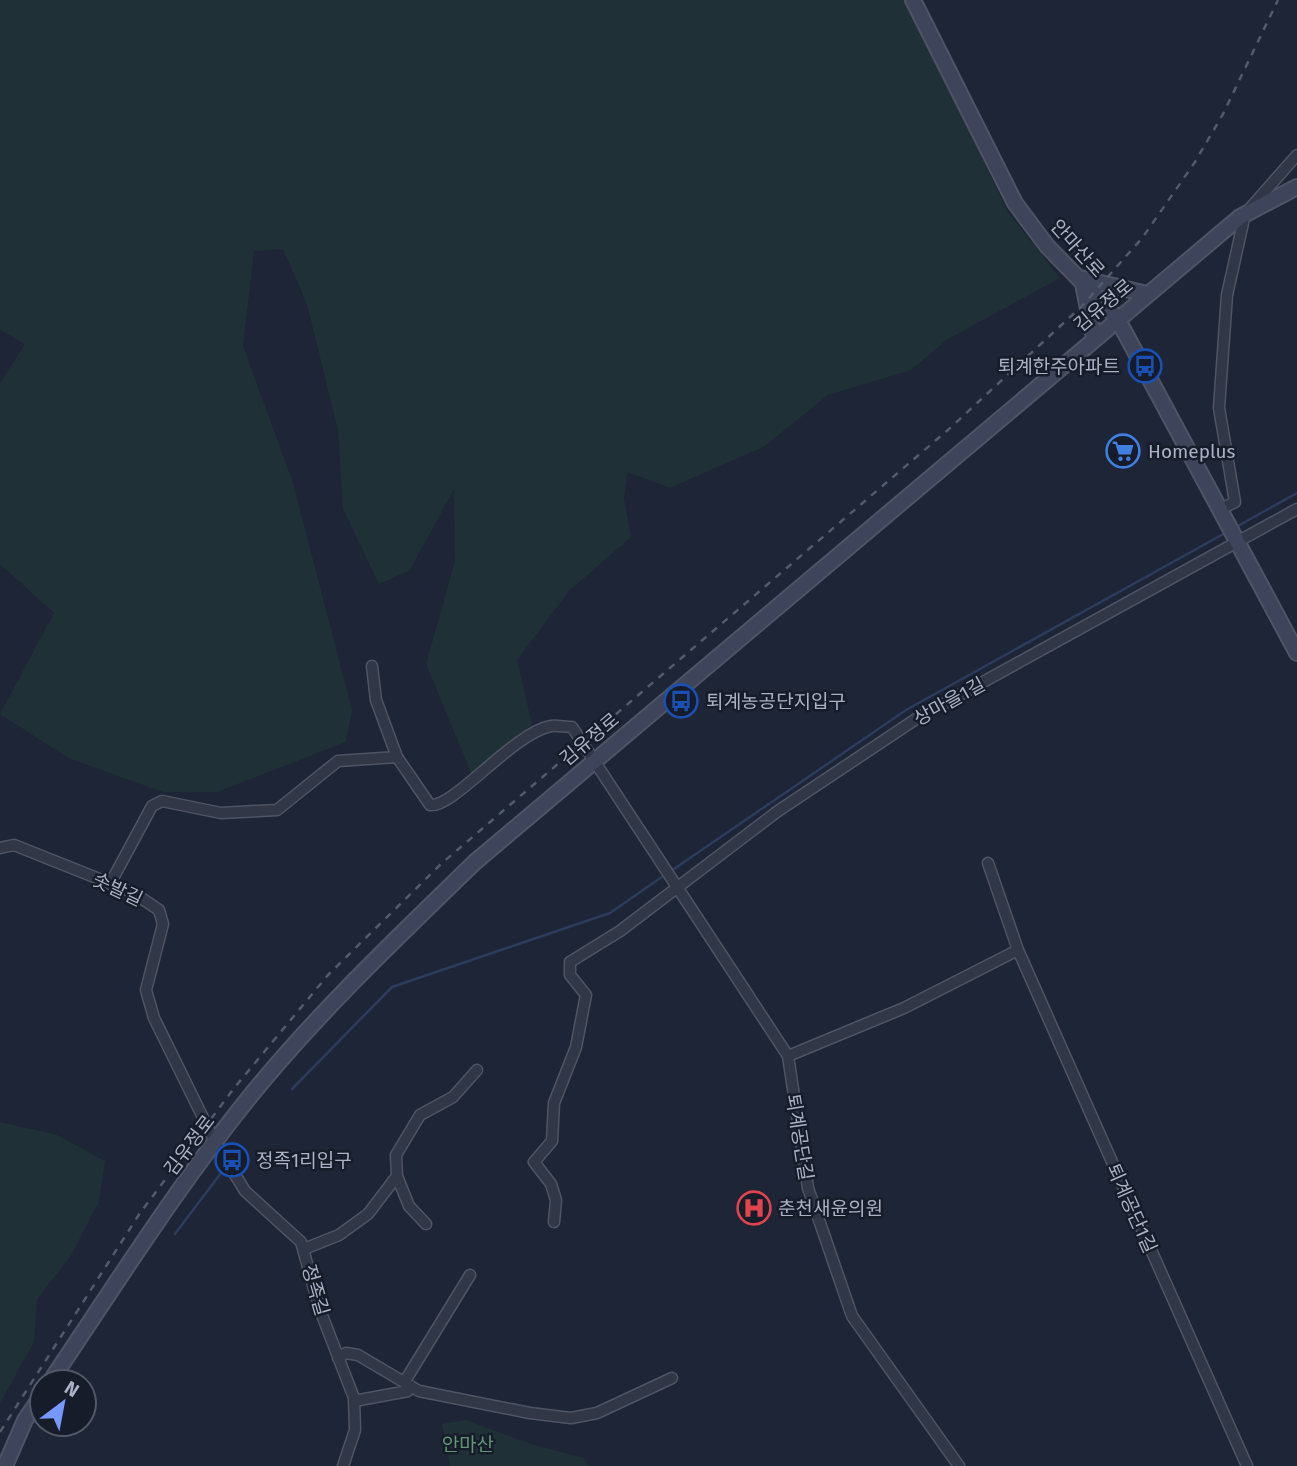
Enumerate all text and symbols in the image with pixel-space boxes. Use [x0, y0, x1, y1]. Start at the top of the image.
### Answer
street label: 안마산로 [1046, 215, 1110, 282]
street label: 김유정로 [1069, 274, 1137, 337]
bus stop icon: 퇴계한주아파트 [1126, 347, 1164, 385]
place label: 퇴계한주아파트 [998, 355, 1120, 378]
supermarket icon: Homeplus [1104, 432, 1142, 470]
place label: Homeplus [1148, 440, 1236, 463]
street label: 상마을1길 [909, 672, 989, 730]
bus stop icon: 퇴계농공단지입구 [662, 682, 700, 720]
place label: 퇴계농공단지입구 [706, 690, 846, 713]
street label: 김유정로 [555, 708, 623, 771]
street label: 솟발길 [89, 868, 146, 911]
street label: 퇴계공단길 [781, 1092, 818, 1182]
street label: 김유정로 [159, 1110, 220, 1180]
bus stop icon: 정족1리입구 [213, 1141, 251, 1179]
place label: 정족1리입구 [256, 1149, 352, 1172]
street label: 퇴계공단1길 [1102, 1160, 1161, 1257]
hospital icon: 춘천새윤의원 [735, 1189, 773, 1227]
place label: 춘천새윤의원 [778, 1197, 883, 1220]
street label: 정족길 [297, 1262, 334, 1319]
north arrow [28, 1368, 98, 1438]
text: N [60, 1376, 83, 1402]
park label: 안마산 [442, 1433, 494, 1456]

